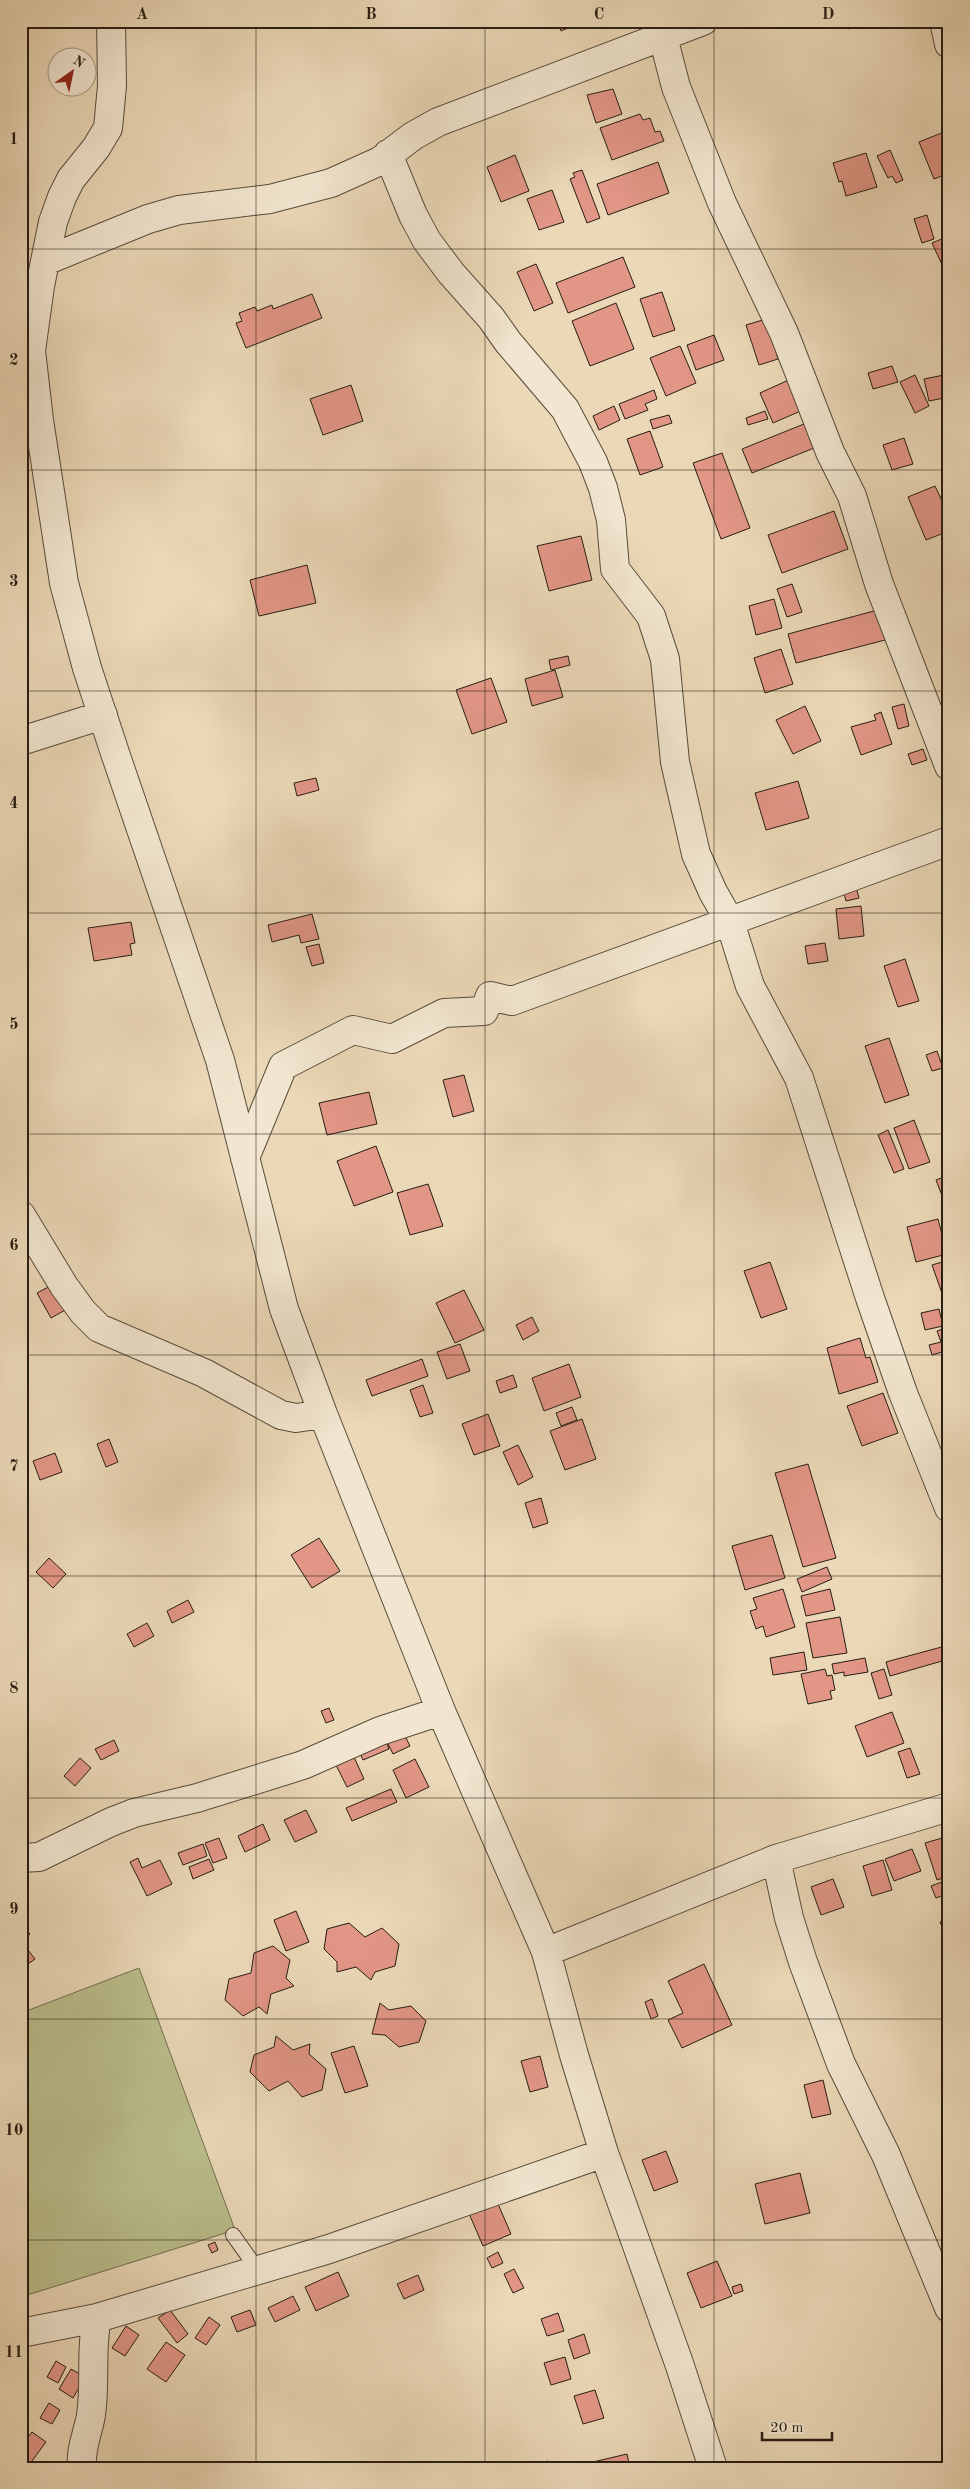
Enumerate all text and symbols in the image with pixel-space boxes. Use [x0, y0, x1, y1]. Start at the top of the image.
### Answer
text: A [136, 7, 148, 23]
text: B [365, 7, 377, 23]
text: C [594, 7, 604, 23]
text: D [822, 7, 834, 23]
north arrow [48, 48, 98, 98]
text: N [70, 53, 87, 71]
text: 1 [9, 132, 19, 148]
text: 2 [9, 353, 19, 369]
text: 3 [9, 574, 19, 590]
text: 4 [9, 796, 19, 812]
text: 5 [9, 1017, 19, 1033]
text: 6 [9, 1238, 19, 1254]
text: 7 [9, 1459, 19, 1475]
text: 8 [9, 1681, 19, 1697]
text: 9 [9, 1902, 19, 1918]
text: 10 [5, 2123, 23, 2139]
text: 11 [5, 2345, 23, 2361]
scale bar [762, 2409, 832, 2441]
text: 20 m [770, 2421, 804, 2436]

